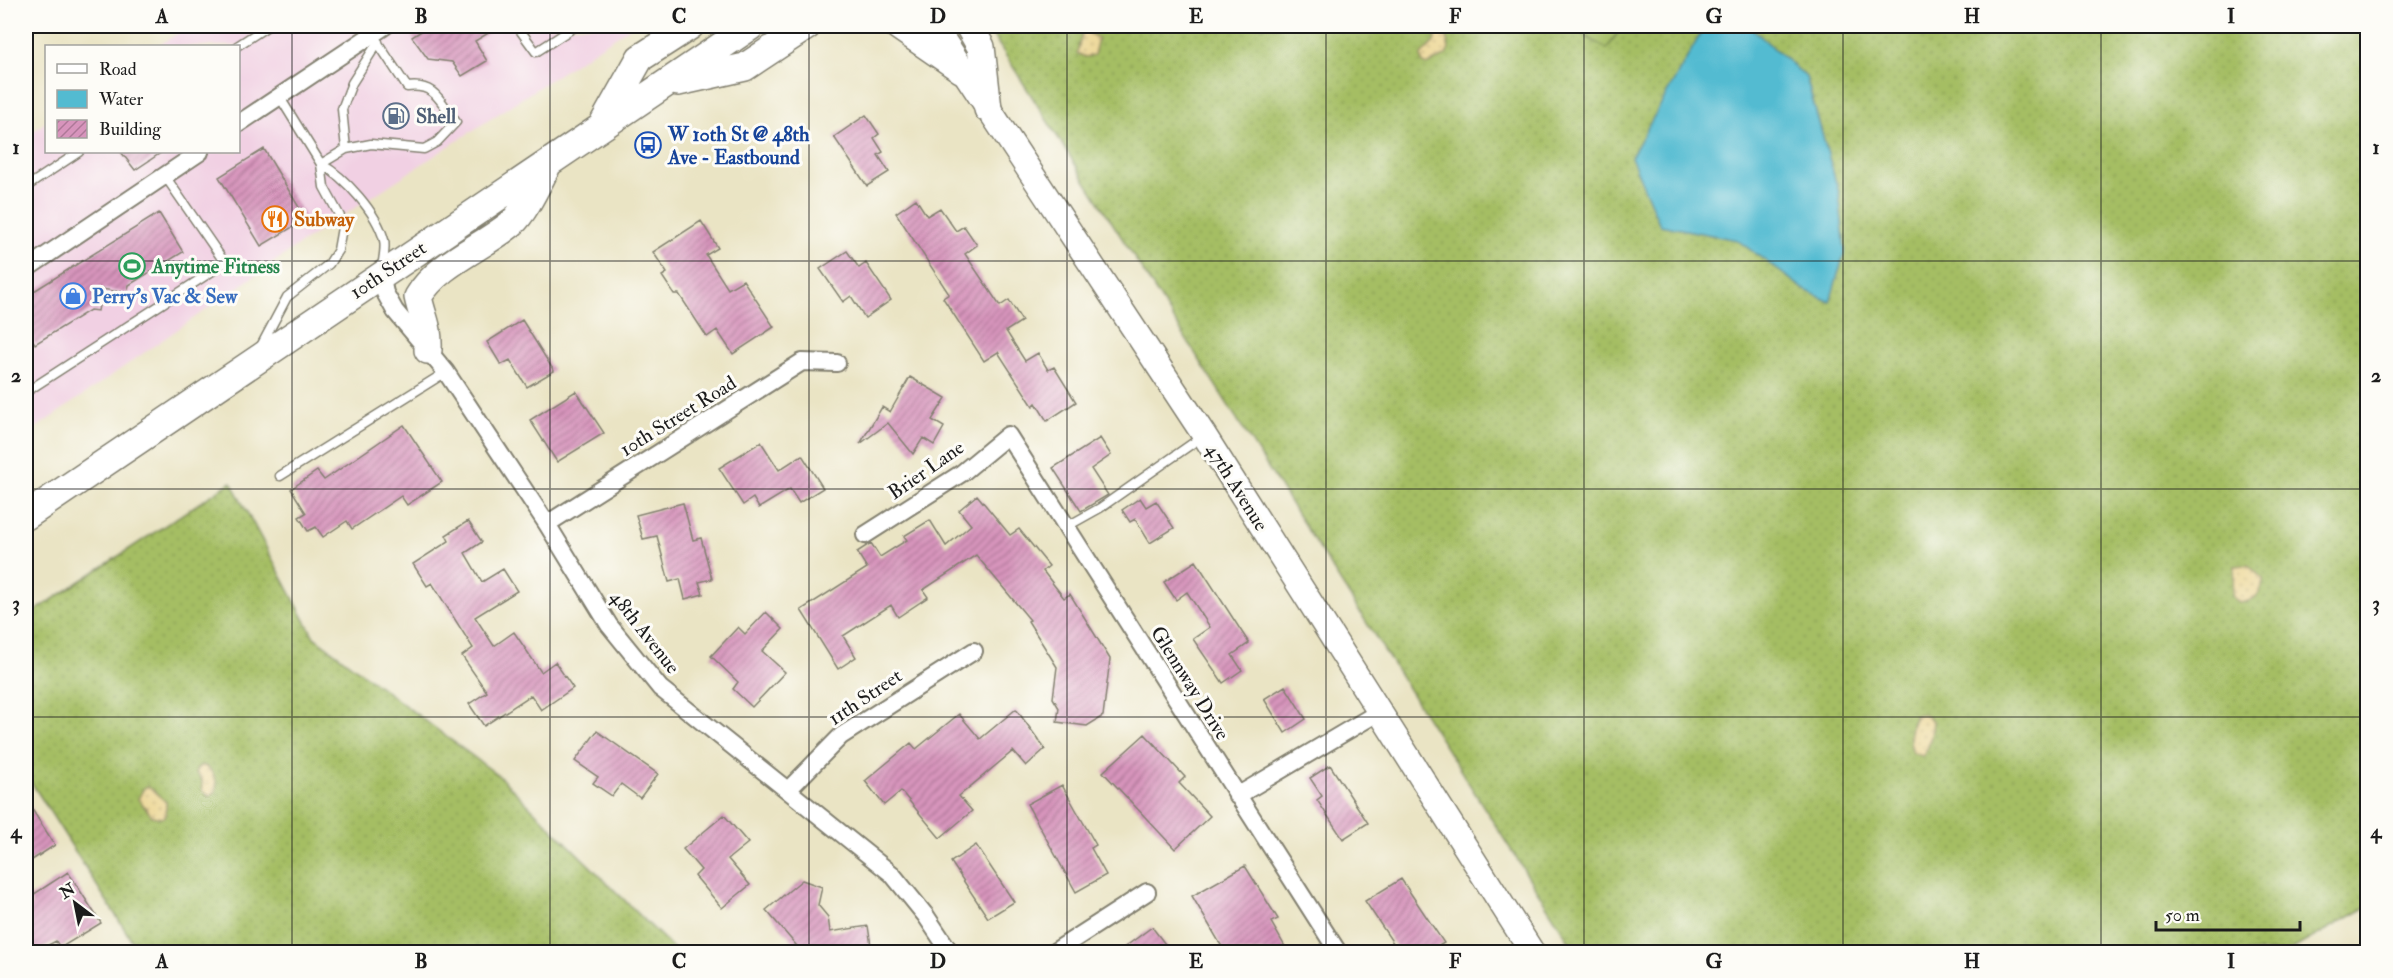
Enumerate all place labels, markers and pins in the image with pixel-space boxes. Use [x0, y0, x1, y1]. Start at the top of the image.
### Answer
fuel station icon: Shell [381, 101, 411, 131]
place label: Shell [416, 104, 457, 129]
place label: W 10th St @ 48th Ave - Eastbound [667, 122, 810, 170]
bus stop icon: W 10th St @ 48th Ave - Eastbound [633, 130, 663, 160]
restaurant icon: Subway [260, 204, 290, 234]
place label: Subway [294, 207, 355, 233]
sports icon: Anytime Fitness [117, 251, 147, 281]
place label: Anytime Fitness [151, 254, 280, 280]
shop icon: Perry's Vac & Sew [58, 281, 88, 311]
place label: Perry's Vac & Sew [92, 284, 238, 310]

